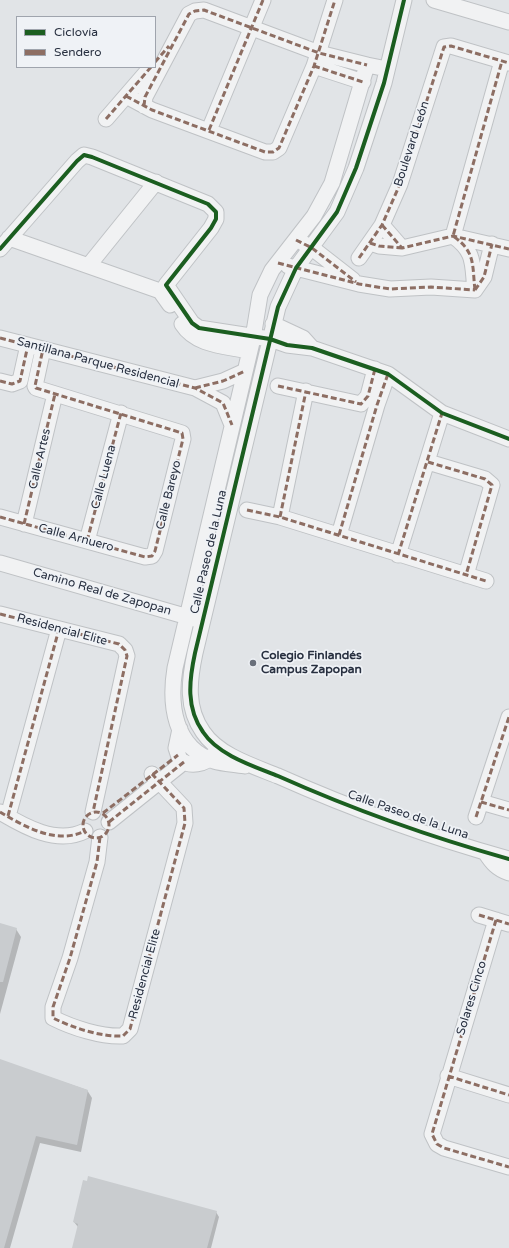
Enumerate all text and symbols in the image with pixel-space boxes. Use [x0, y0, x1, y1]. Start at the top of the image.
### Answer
legend [16, 16, 156, 68]
text: Ciclovía [54, 25, 98, 39]
text: Sendero [54, 45, 102, 59]
street label: Boulevard León [391, 99, 433, 189]
street label: Santillana Parque Residencial [15, 334, 181, 392]
street label: Calle Artes [26, 427, 54, 491]
street label: Calle Luena [88, 443, 120, 511]
street label: Calle Bareyo [153, 459, 185, 531]
street label: Calle Paseo de la Luna [188, 488, 230, 616]
street label: Calle Arnuero [37, 521, 115, 555]
street label: Camino Real de Zapopan [31, 565, 173, 619]
street label: Residencial Elite [15, 611, 109, 649]
place label: Colegio Finlandés Campus Zapopan [261, 649, 362, 677]
marker: Colegio Finlandés Campus Zapopan [248, 658, 258, 668]
street label: Calle Paseo de la Luna [346, 788, 470, 842]
street label: Residencial Elite [126, 927, 164, 1021]
street label: Solares Cinco [454, 959, 490, 1037]

